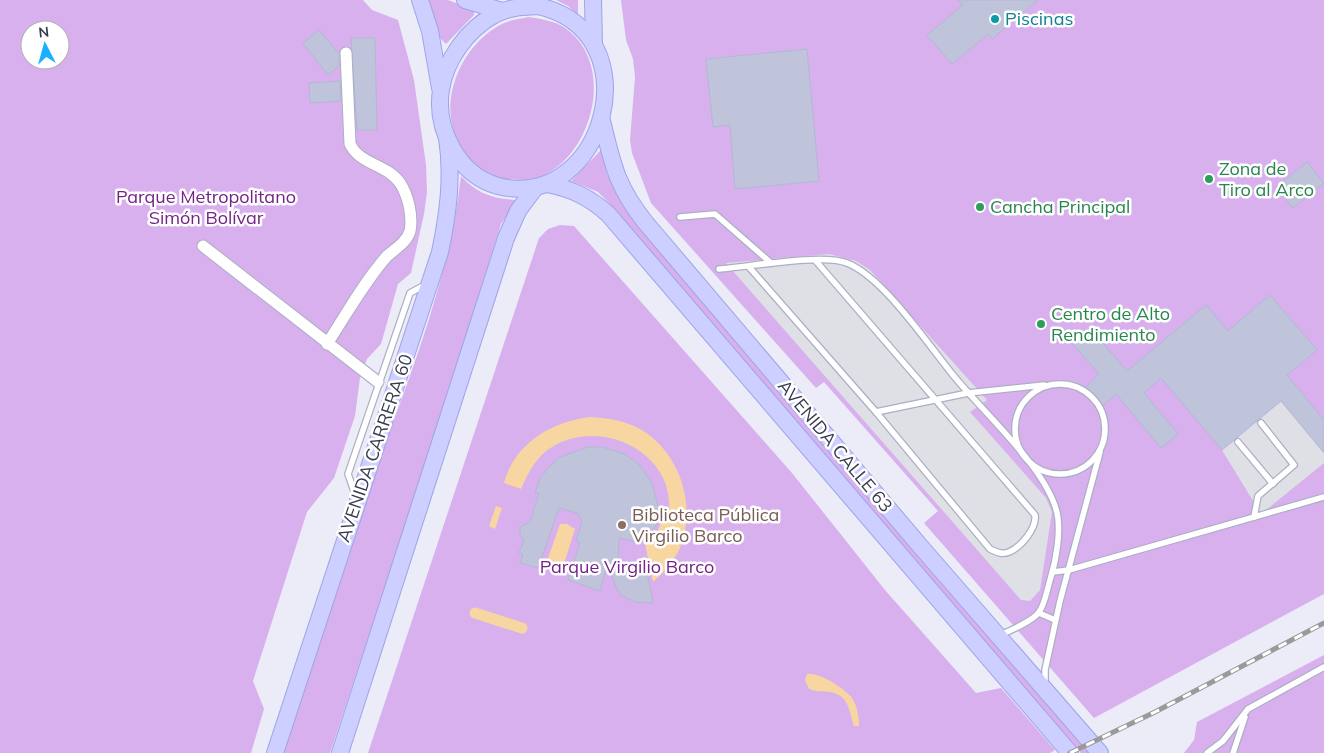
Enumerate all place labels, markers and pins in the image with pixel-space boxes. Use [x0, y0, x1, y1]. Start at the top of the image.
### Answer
place label: Piscinas [1005, 7, 1073, 30]
marker: Piscinas [989, 13, 1001, 25]
place label: Zona de Tiro al Arco [1219, 157, 1314, 201]
marker: Zona de Tiro al Arco [1203, 173, 1215, 185]
place label: Cancha Principal [990, 195, 1130, 218]
marker: Cancha Principal [974, 201, 986, 213]
place label: Centro de Alto Rendimiento [1051, 302, 1170, 346]
marker: Centro de Alto Rendimiento [1035, 318, 1047, 330]
place label: Biblioteca Pública Virgilio Barco [632, 503, 779, 547]
marker: Biblioteca Pública Virgilio Barco [616, 519, 628, 531]

